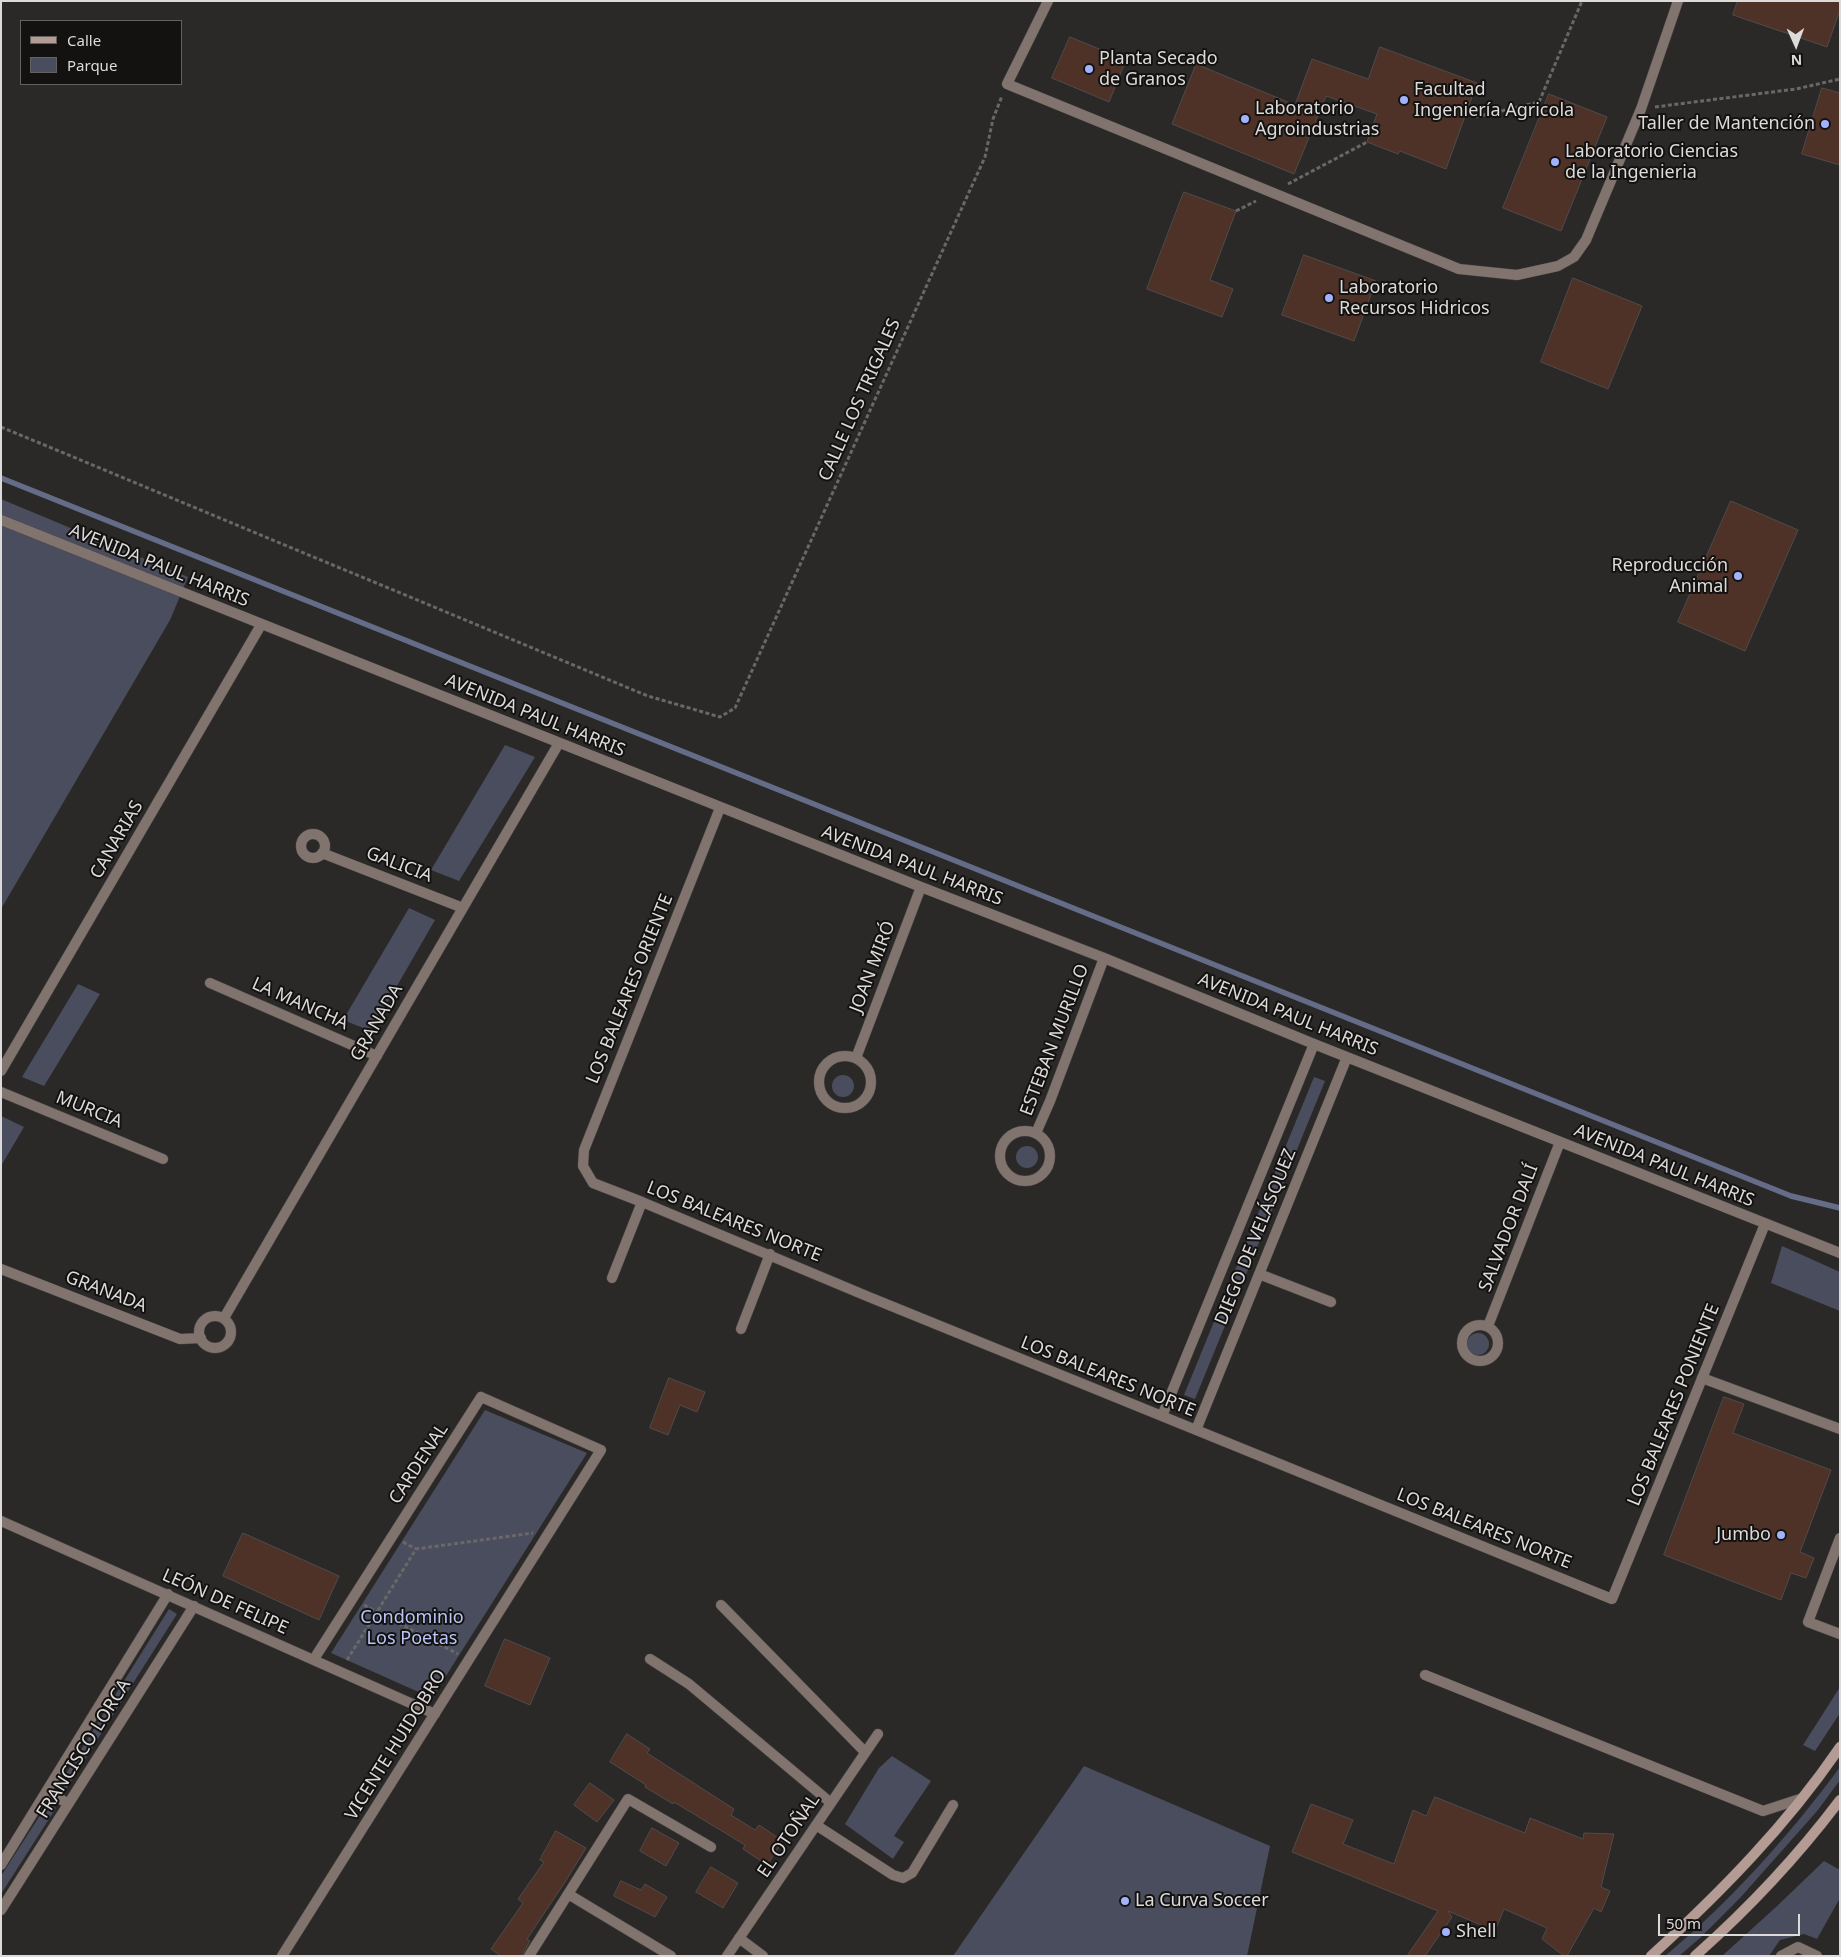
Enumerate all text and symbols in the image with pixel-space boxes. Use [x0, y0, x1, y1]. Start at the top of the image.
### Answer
legend [20, 20, 182, 85]
north arrow [1771, 20, 1821, 70]
text: Calle [67, 30, 101, 50]
place label: Planta Secado de Granos [1099, 48, 1218, 90]
text: N [1791, 51, 1803, 70]
text: Parque [67, 55, 117, 75]
marker: Planta Secado de Granos [1083, 63, 1095, 75]
place label: Facultad Ingeniería Agricola [1414, 79, 1574, 122]
marker: Facultad Ingeniería Agricola [1398, 94, 1410, 106]
place label: Laboratorio Agroindustrias [1255, 98, 1379, 140]
marker: Laboratorio Agroindustrias [1239, 113, 1251, 125]
place label: Taller de Mantención [1638, 113, 1815, 135]
marker: Taller de Mantención [1819, 118, 1831, 130]
place label: Laboratorio Ciencias de la Ingenieria [1565, 141, 1738, 183]
marker: Laboratorio Ciencias de la Ingenieria [1549, 156, 1561, 168]
place label: Laboratorio Recursos Hidricos [1339, 277, 1490, 320]
marker: Laboratorio Recursos Hidricos [1323, 292, 1335, 304]
street label: CALLE LOS TRIGALES [814, 316, 906, 484]
street label: AVENIDA PAUL HARRIS [66, 520, 252, 612]
place label: Reproducción Animal [1611, 555, 1728, 598]
marker: Reproducción Animal [1732, 570, 1744, 582]
street label: AVENIDA PAUL HARRIS [442, 670, 628, 762]
street label: CANARIAS [86, 797, 148, 883]
street label: AVENIDA PAUL HARRIS [818, 821, 1006, 911]
street label: GALICIA [363, 843, 435, 887]
street label: LOS BALEARES ORIENTE [582, 891, 678, 1087]
street label: JOAN MIRÓ [846, 918, 900, 1016]
street label: ESTEBAN MURILLO [1016, 961, 1094, 1119]
street label: AVENIDA PAUL HARRIS [1195, 969, 1381, 1061]
street label: LA MANCHA [248, 973, 352, 1035]
street label: GRANADA [346, 981, 408, 1065]
street label: MURCIA [53, 1087, 125, 1133]
street label: AVENIDA PAUL HARRIS [1571, 1120, 1757, 1212]
street label: DIEGO DE VELÁSQUEZ [1211, 1146, 1301, 1328]
street label: SALVADOR DALÍ [1475, 1161, 1543, 1295]
street label: LOS BALEARES NORTE [643, 1177, 825, 1267]
street label: GRANADA [62, 1267, 150, 1317]
street label: LOS BALEARES PONIENTE [1624, 1301, 1724, 1509]
street label: LOS BALEARES NORTE [1017, 1332, 1199, 1422]
street label: CARDENAL [385, 1420, 453, 1508]
street label: LOS BALEARES NORTE [1393, 1484, 1575, 1574]
place label: Jumbo [1716, 1524, 1771, 1546]
marker: Jumbo [1775, 1529, 1787, 1541]
street label: LEÓN DE FELIPE [159, 1565, 291, 1639]
park label: Condominio Los Poetas [360, 1607, 464, 1650]
street label: VICENTE HUIDOBRO [341, 1666, 451, 1824]
street label: FRANCISCO LORCA [32, 1675, 136, 1823]
street label: EL OTOÑAL [753, 1790, 825, 1882]
place label: La Curva Soccer [1135, 1890, 1269, 1912]
marker: La Curva Soccer [1119, 1895, 1131, 1907]
scale bar [1661, 1904, 1804, 1936]
text: 50 m [1666, 1913, 1701, 1933]
place label: Shell [1456, 1921, 1496, 1943]
marker: Shell [1440, 1926, 1452, 1938]

